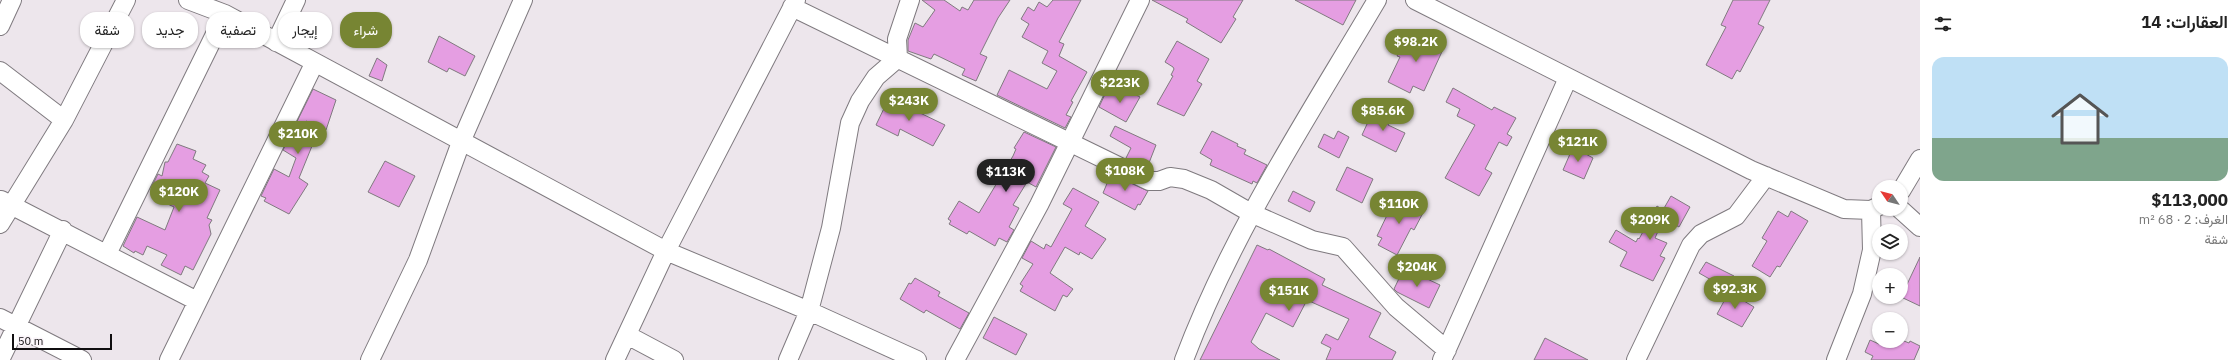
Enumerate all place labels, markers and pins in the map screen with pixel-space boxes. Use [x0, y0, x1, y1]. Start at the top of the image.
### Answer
pin: $98.2K [1383, 29, 1449, 63]
pin: $223K [1092, 70, 1148, 104]
pin: $243K [881, 88, 937, 122]
pin: $85.6K [1350, 98, 1416, 132]
pin: $210K [270, 121, 326, 155]
pin: $121K [1550, 129, 1606, 163]
pin: $108K [1097, 158, 1153, 192]
pin: $113K [978, 159, 1034, 193]
pin: $120K [151, 179, 207, 213]
pin: $110K [1371, 191, 1427, 225]
pin: $209K [1622, 207, 1678, 241]
pin: $204K [1389, 254, 1445, 288]
pin: $92.3K [1702, 276, 1768, 310]
pin: $151K [1261, 278, 1317, 312]

